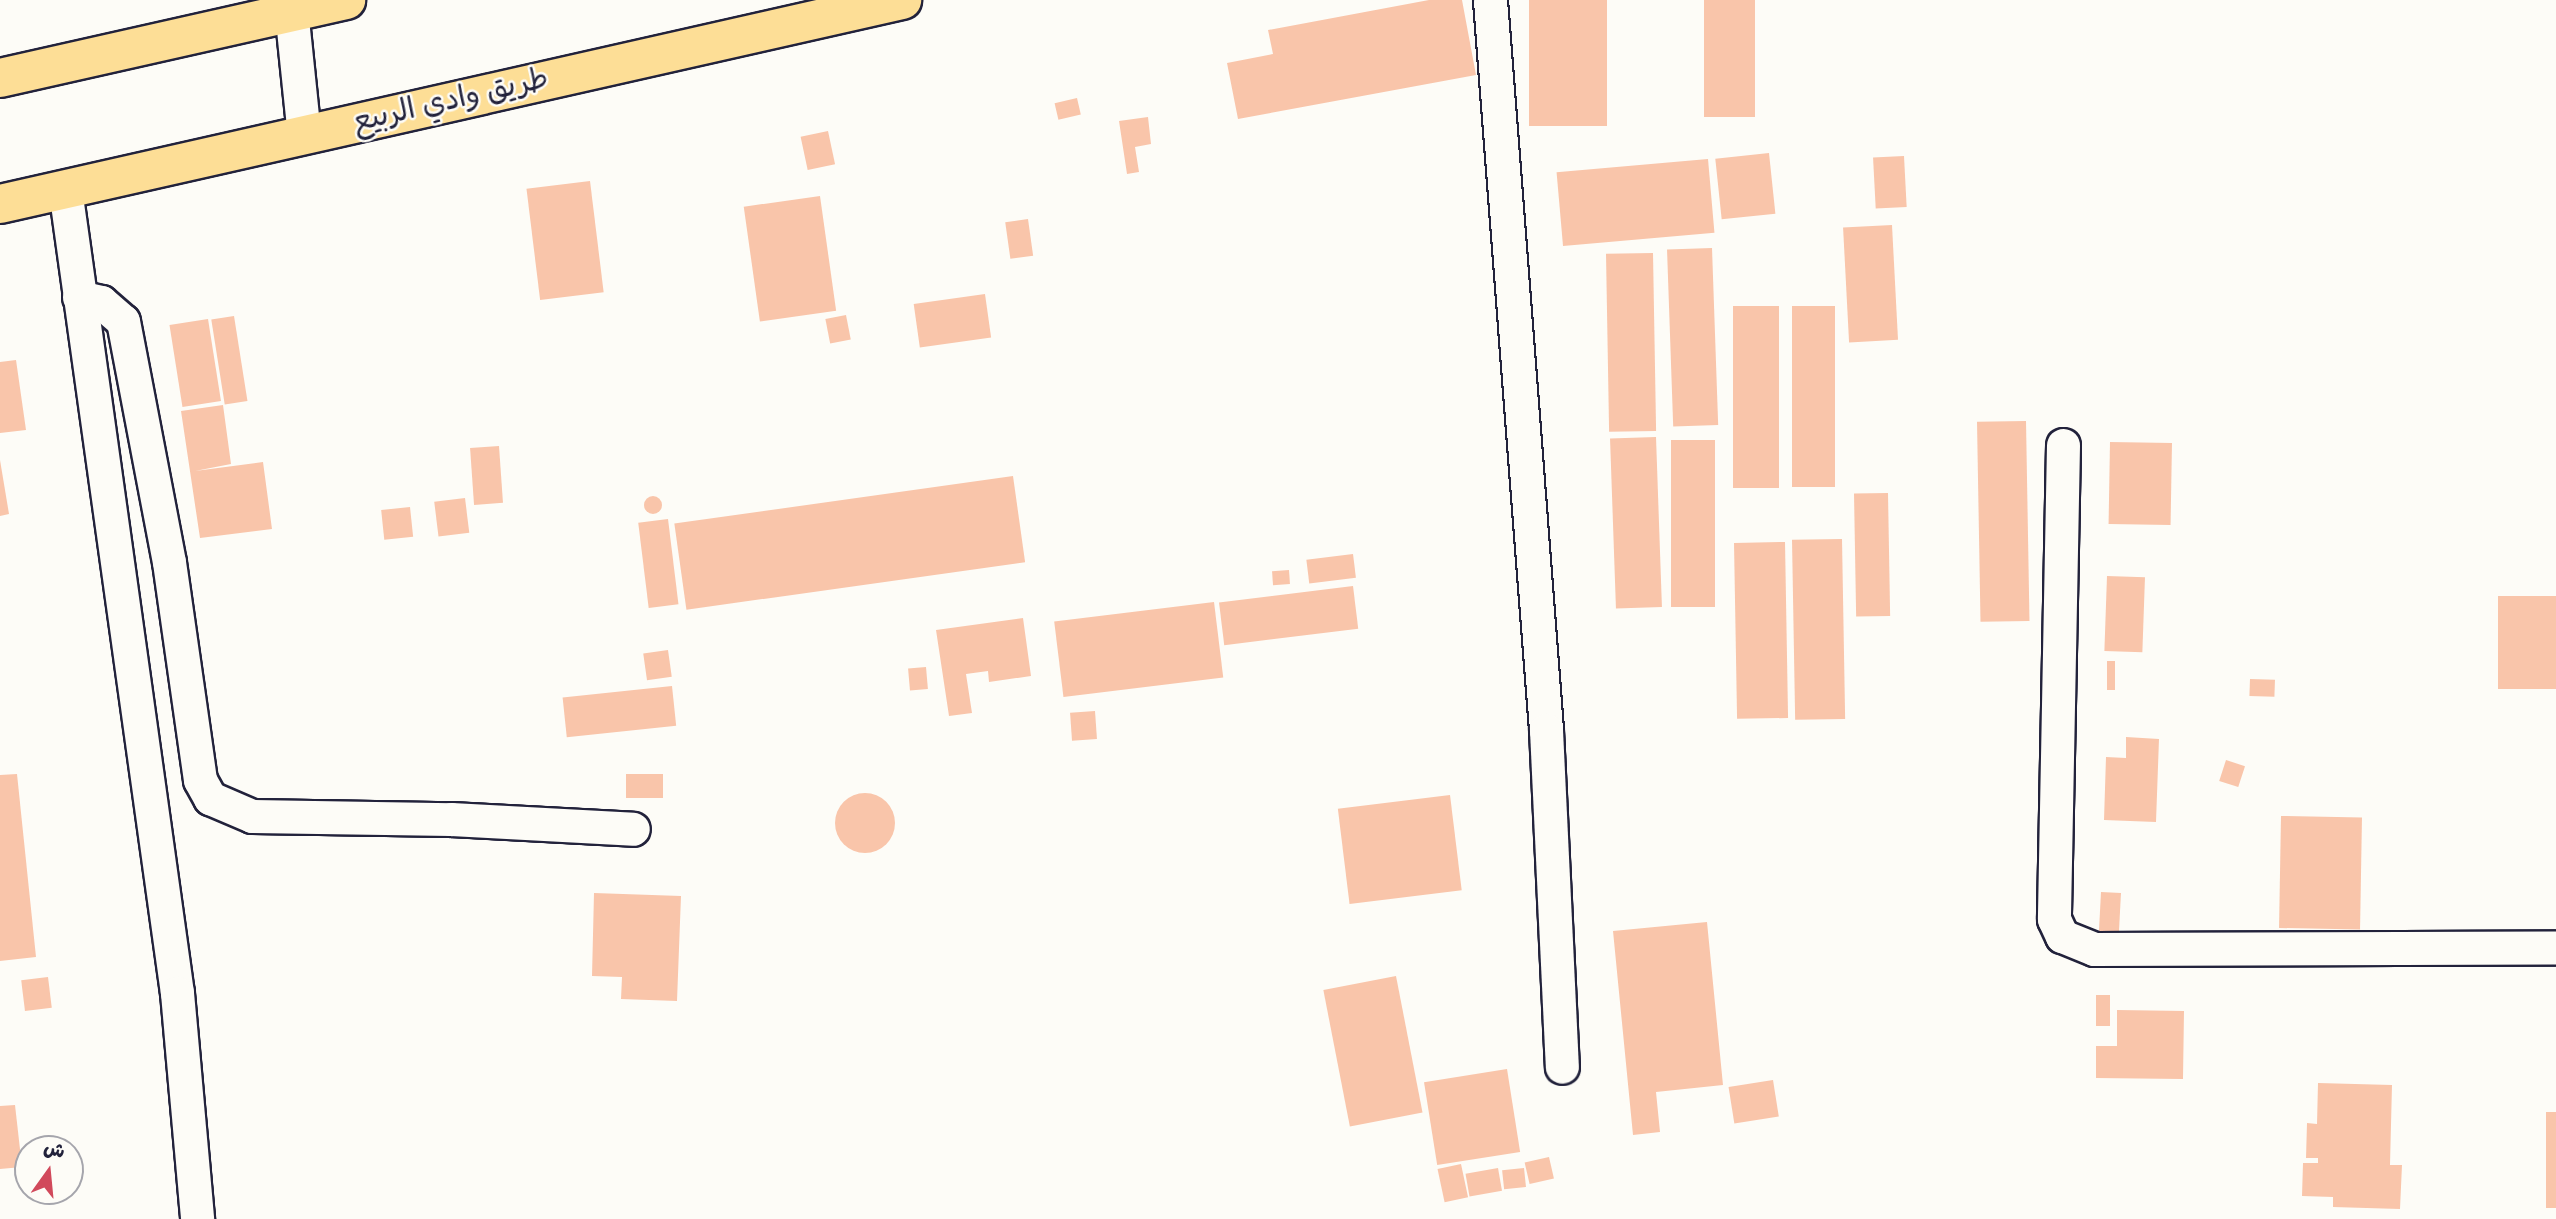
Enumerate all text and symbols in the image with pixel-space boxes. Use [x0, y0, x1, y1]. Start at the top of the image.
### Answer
street label: طريق وادي الربيع [350, 62, 552, 142]
north arrow [14, 1135, 84, 1205]
text: ش [40, 1135, 68, 1167]

